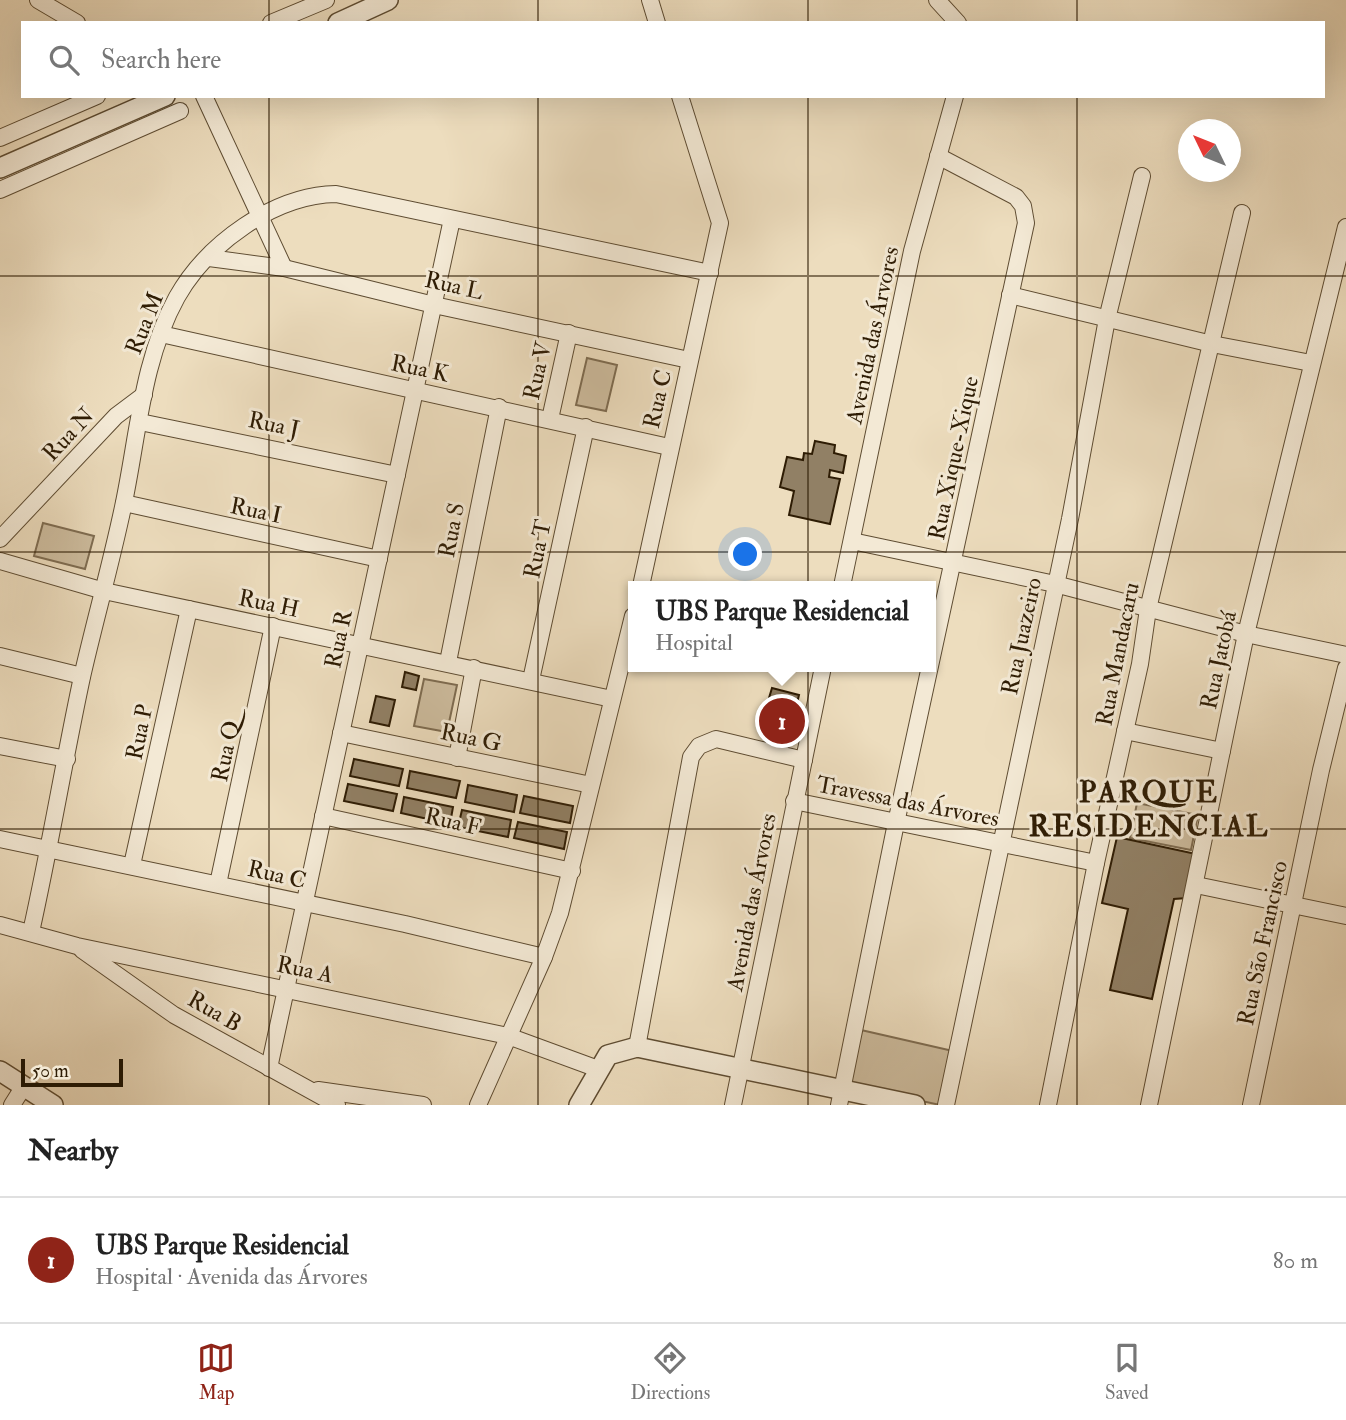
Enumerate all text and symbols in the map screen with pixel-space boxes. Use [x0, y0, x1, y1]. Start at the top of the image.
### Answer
search box [21, 21, 1325, 98]
icon: search [45, 41, 83, 79]
text: Search here [101, 44, 221, 76]
north arrow [1178, 119, 1241, 182]
street label: Avenida das Árvores [839, 244, 905, 427]
street label: Rua L [422, 265, 486, 306]
street label: Rua M [119, 288, 170, 359]
street label: Rua V [517, 339, 558, 403]
street label: Rua K [388, 348, 452, 389]
street label: Rua C [637, 367, 678, 431]
street label: Rua Xique-Xique [922, 373, 985, 543]
street label: Rua N [36, 401, 101, 467]
street label: Rua J [246, 405, 302, 444]
street label: Rua I [228, 491, 284, 530]
street label: Rua S [432, 500, 471, 560]
street label: Rua T [517, 517, 558, 581]
your location [728, 537, 762, 571]
street label: Rua Juazeiro [995, 575, 1048, 697]
street label: Rua Mandacaru [1089, 580, 1146, 728]
popup [628, 581, 936, 672]
street label: Rua H [236, 583, 302, 624]
text: UBS Parque Residencial [655, 596, 909, 628]
street label: Rua R [318, 607, 359, 671]
street label: Rua Jatobá [1194, 608, 1243, 712]
text: Hospital [655, 628, 733, 657]
pin: 1 [759, 695, 805, 747]
street label: Rua P [119, 702, 159, 762]
street label: Rua Q [205, 704, 249, 784]
street label: Rua G [438, 717, 504, 758]
street label: Travessa das Árvores [814, 770, 1002, 833]
district label: PARQUE RESIDENCIAL [1029, 774, 1269, 845]
street label: Rua F [422, 801, 484, 842]
street label: Avenida das Árvores [720, 811, 783, 994]
street label: Rua C [245, 854, 309, 895]
street label: Rua São Francisco [1231, 858, 1294, 1028]
street label: Rua A [274, 949, 336, 990]
street label: Rua B [183, 985, 247, 1038]
scale bar [21, 1056, 122, 1088]
text: 50 m [32, 1059, 69, 1083]
text: Nearby [28, 1132, 118, 1169]
text: UBS Parque Residencial [95, 1230, 349, 1262]
text: 1 [47, 1246, 55, 1275]
text: 80 m [1273, 1246, 1318, 1275]
text: Hospital · Avenida das Árvores [95, 1262, 368, 1291]
tab: Map [197, 1339, 235, 1405]
tab: Directions [630, 1339, 710, 1405]
tab: Saved [1105, 1339, 1149, 1405]

